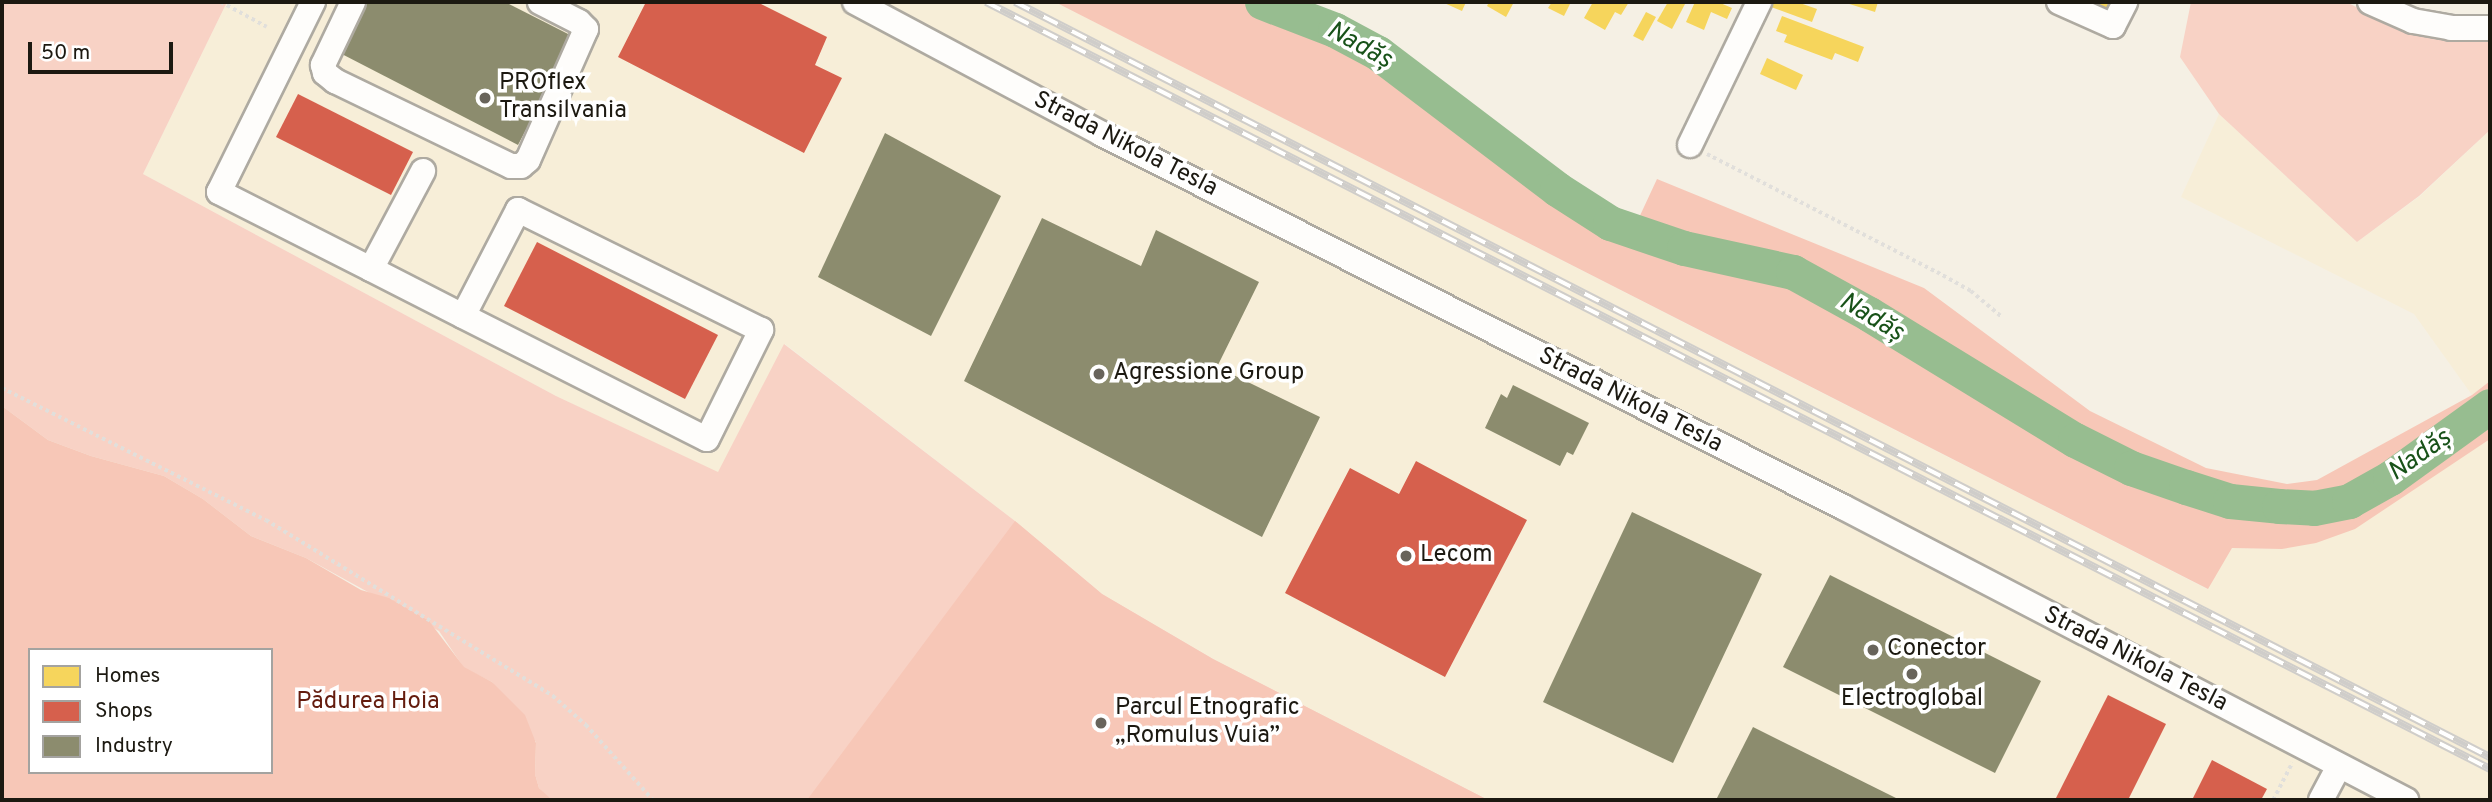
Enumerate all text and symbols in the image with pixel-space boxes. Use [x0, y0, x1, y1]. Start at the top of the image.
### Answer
water label: Nadăș [1321, 15, 1397, 77]
scale bar [32, 28, 177, 72]
text: 50 m [41, 40, 90, 67]
place label: PROflex Transilvania [499, 70, 627, 126]
street label: Strada Nikola Tesla [1028, 86, 1222, 204]
marker: PROflex Transilvania [477, 90, 493, 106]
water label: Nadăș [1833, 287, 1909, 349]
street label: Strada Nikola Tesla [1533, 342, 1727, 460]
place label: Agressione Group [1113, 360, 1304, 388]
marker: Agressione Group [1091, 366, 1107, 382]
water label: Nadăș [2383, 423, 2457, 489]
place label: Lecom [1420, 542, 1493, 570]
marker: Lecom [1398, 548, 1414, 564]
street label: Strada Nikola Tesla [2038, 601, 2232, 719]
place label: Conector [1887, 636, 1986, 664]
marker: Conector [1865, 642, 1881, 658]
legend [28, 648, 273, 774]
text: Homes [95, 663, 160, 690]
marker: Electroglobal [1904, 666, 1920, 682]
place label: Electroglobal [1841, 686, 1983, 714]
park label: Pădurea Hoia [296, 689, 440, 717]
place label: Parcul Etnografic „Romulus Vuia” [1115, 695, 1300, 751]
text: Shops [95, 698, 153, 725]
marker: Parcul Etnografic „Romulus Vuia” [1093, 715, 1109, 731]
text: Industry [95, 733, 173, 760]

